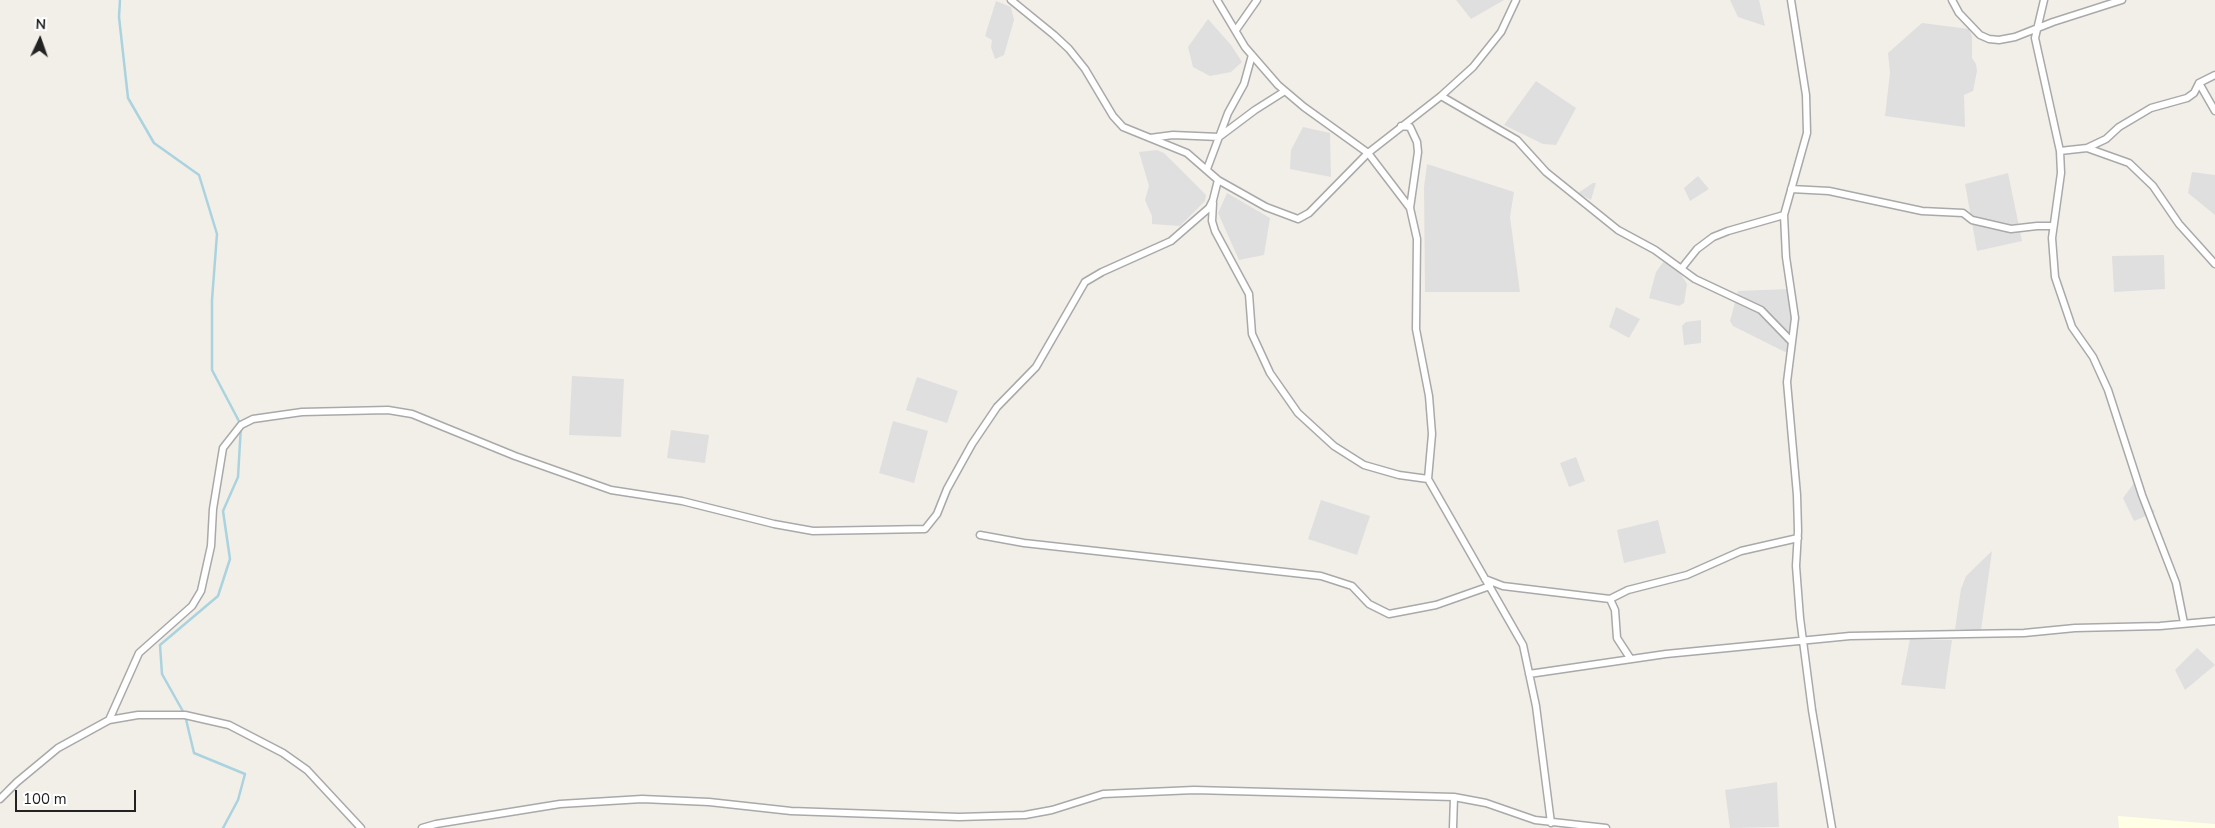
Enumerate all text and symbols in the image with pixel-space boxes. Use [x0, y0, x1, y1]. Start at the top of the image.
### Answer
north arrow [15, 15, 65, 65]
text: N [35, 15, 47, 34]
scale bar [18, 780, 139, 812]
text: 100 m [23, 789, 67, 809]

